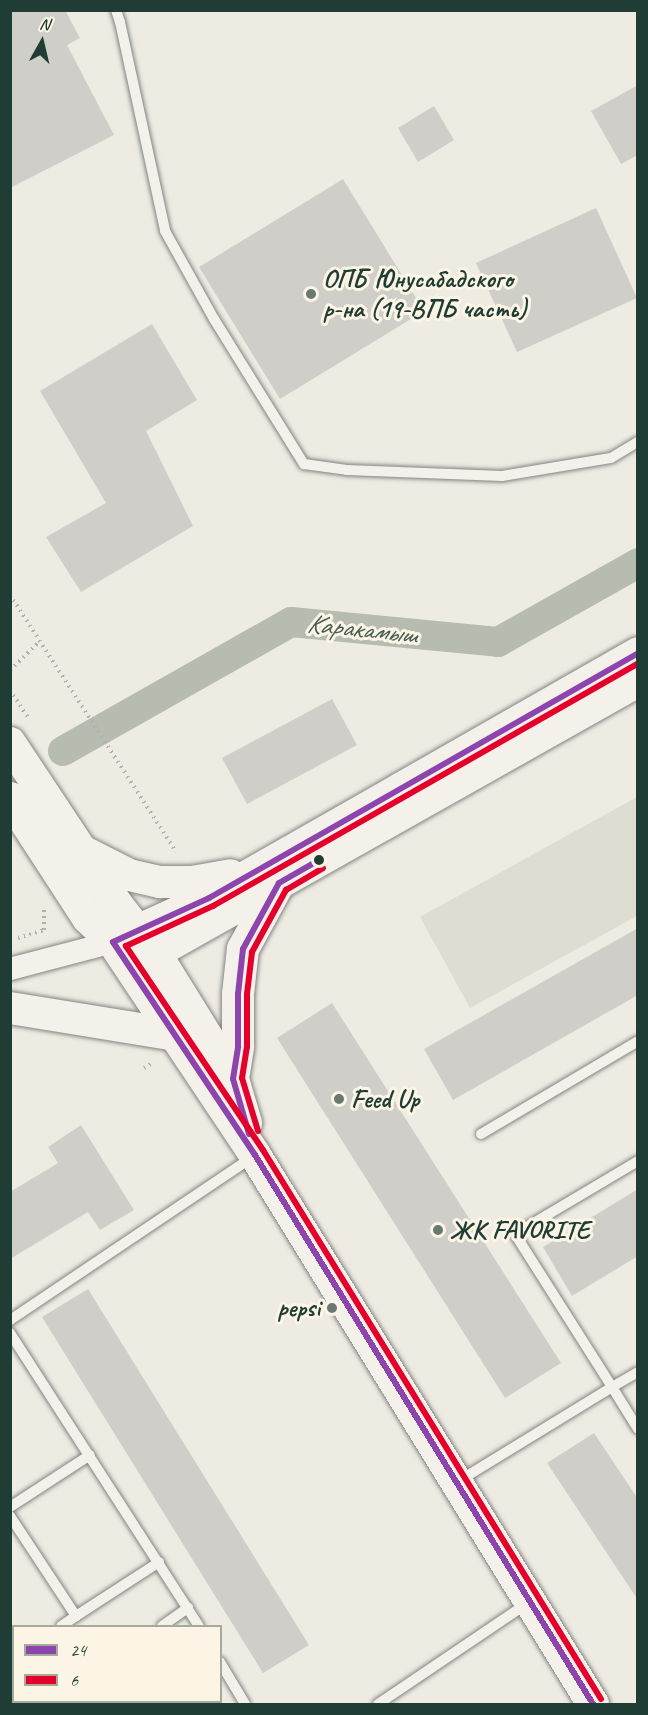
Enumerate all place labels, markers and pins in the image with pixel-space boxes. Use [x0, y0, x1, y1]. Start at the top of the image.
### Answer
place label: ОПБ Юнусабадского р-на (19-ВПБ часть) [323, 263, 527, 324]
marker: ОПБ Юнусабадского р-на (19-ВПБ часть) [304, 287, 318, 301]
unlabelled marker [313, 854, 325, 866]
place label: Feed Up [351, 1083, 419, 1115]
marker: Feed Up [332, 1092, 346, 1106]
place label: ЖК FAVORITE [450, 1214, 590, 1246]
marker: ЖК FAVORITE [431, 1223, 445, 1237]
place label: pepsi [277, 1292, 320, 1324]
marker: pepsi [325, 1301, 339, 1315]

